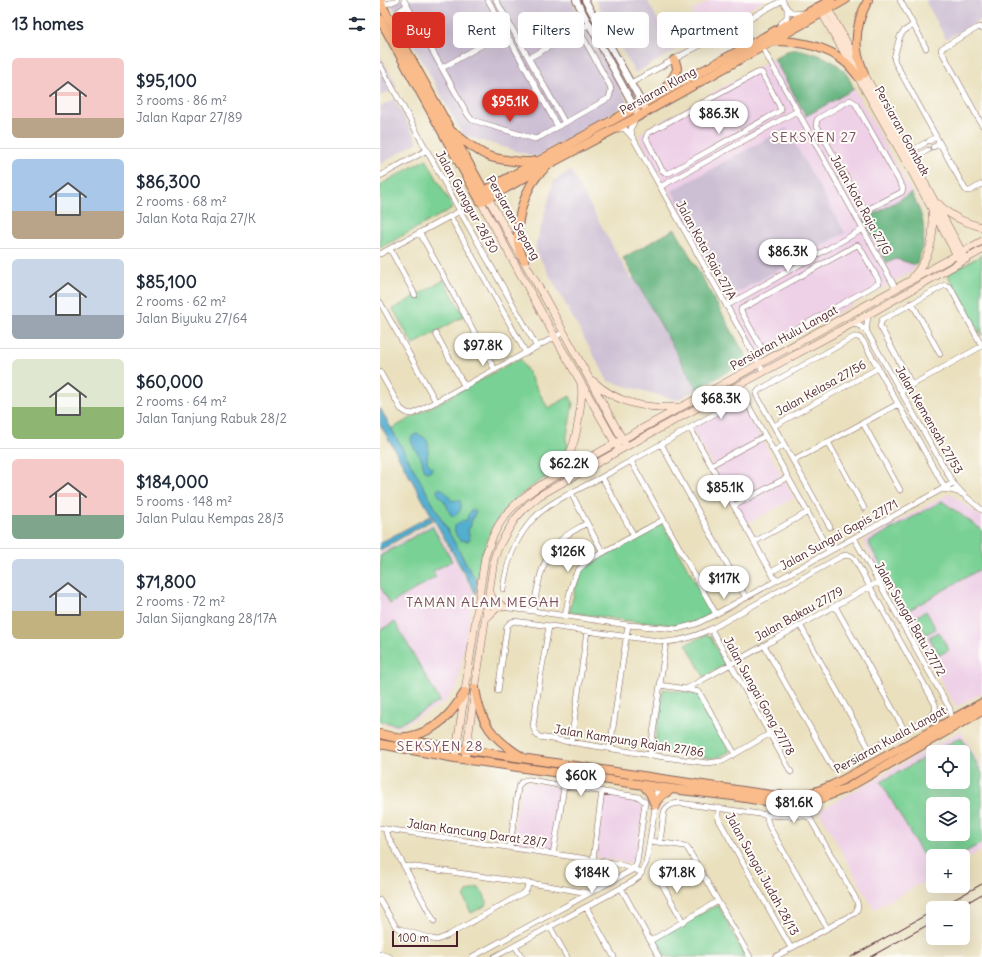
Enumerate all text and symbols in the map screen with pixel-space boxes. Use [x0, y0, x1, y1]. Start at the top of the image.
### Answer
chip: Buy [392, 12, 445, 48]
chip: Rent [453, 12, 510, 48]
chip: Filters [518, 12, 584, 48]
chip: New [592, 12, 649, 48]
chip: Apartment [657, 12, 753, 48]
text: 13 homes [12, 13, 84, 35]
icon: filters [346, 13, 368, 35]
street label: Persiaran Klang [617, 63, 699, 118]
text: $95,100 [136, 70, 197, 92]
icon: home [44, 74, 92, 122]
street label: Persiaran Gombak [872, 83, 933, 178]
pin: $95.1K [477, 89, 543, 123]
text: 3 rooms · 86 m² [136, 92, 227, 109]
text: $95.1K [491, 93, 529, 110]
pin: $86.3K [686, 101, 752, 135]
text: $86.3K [699, 105, 739, 122]
text: Jalan Kapar 27/89 [136, 109, 242, 126]
district label: SEKSYEN 27 [771, 128, 857, 146]
street label: Jalan Gunggur 28/30 [433, 148, 502, 256]
street label: Jalan Kota Raja 27/G [828, 152, 895, 258]
text: $86,300 [136, 171, 201, 193]
street label: Persiaran Sepang [483, 173, 544, 263]
icon: home [44, 175, 92, 223]
text: 2 rooms · 68 m² [136, 193, 227, 210]
street label: Jalan Kota Raja 27/A [673, 198, 740, 302]
text: Jalan Kota Raja 27/K [136, 210, 256, 227]
pin: $86.3K [755, 239, 821, 273]
text: $86.3K [768, 243, 808, 260]
text: $85,100 [136, 271, 197, 293]
icon: home [44, 275, 92, 323]
text: 2 rooms · 62 m² [136, 293, 226, 310]
street label: Persiaran Hulu Langat [727, 302, 840, 373]
text: Jalan Biyuku 27/64 [136, 310, 248, 327]
pin: $97.8K [450, 333, 516, 367]
text: $97.8K [463, 337, 503, 354]
street label: Jalan Kelasa 27/56 [773, 357, 869, 419]
street label: Jalan Kemensah 27/53 [892, 363, 967, 477]
text: $60,000 [136, 371, 204, 393]
icon: home [44, 375, 92, 423]
pin: $68.3K [688, 386, 754, 420]
text: $68.3K [701, 390, 741, 407]
text: 2 rooms · 64 m² [136, 393, 227, 410]
text: Jalan Tanjung Rabuk 28/2 [136, 410, 287, 427]
pin: $62.2K [536, 451, 602, 485]
text: $62.2K [549, 455, 589, 472]
text: $184,000 [136, 471, 209, 493]
icon: home [44, 475, 92, 523]
pin: $85.1K [692, 475, 758, 509]
text: $85.1K [706, 479, 744, 496]
text: 5 rooms · 148 m² [136, 493, 232, 510]
street label: Jalan Sungai Gapis 27/71 [777, 496, 900, 573]
text: Jalan Pulau Kempas 28/3 [136, 510, 284, 527]
pin: $126K [540, 539, 596, 573]
text: $126K [551, 543, 585, 560]
street label: Jalan Sungai Batu 27/72 [872, 559, 950, 679]
pin: $117K [696, 566, 752, 600]
text: $117K [708, 570, 740, 587]
text: $71,800 [136, 571, 196, 593]
icon: home [44, 575, 92, 623]
street label: Jalan Bakau 27/79 [752, 583, 846, 644]
text: 2 rooms · 72 m² [136, 593, 225, 610]
district label: TAMAN ALAM MEGAH [406, 593, 560, 611]
text: Jalan Sijangkang 28/17A [136, 610, 277, 627]
street label: Jalan Sungai Gong 27/78 [721, 634, 798, 758]
street label: Persiaran Kuala Langat [831, 702, 948, 777]
street label: Jalan Kampung Rajah 27/86 [553, 721, 705, 760]
district label: SEKSYEN 28 [396, 737, 484, 755]
map controls [926, 745, 970, 945]
button: locate [926, 745, 970, 789]
pin: $60K [557, 763, 605, 797]
text: $60K [565, 767, 597, 784]
pin: $81.6K [761, 790, 827, 824]
text: $81.6K [775, 794, 813, 811]
button: layers [926, 797, 970, 841]
street label: Jalan Sungai Judah 28/13 [722, 810, 803, 938]
street label: Jalan Kancung Darat 28/7 [406, 815, 548, 850]
button: + [926, 849, 970, 893]
pin: $184K [564, 860, 620, 894]
pin: $71.8K [644, 860, 710, 894]
text: $184K [574, 864, 610, 881]
text: $71.8K [659, 864, 695, 881]
button: − [926, 901, 970, 945]
scale bar [392, 929, 458, 948]
text: 100 m [398, 931, 429, 945]

